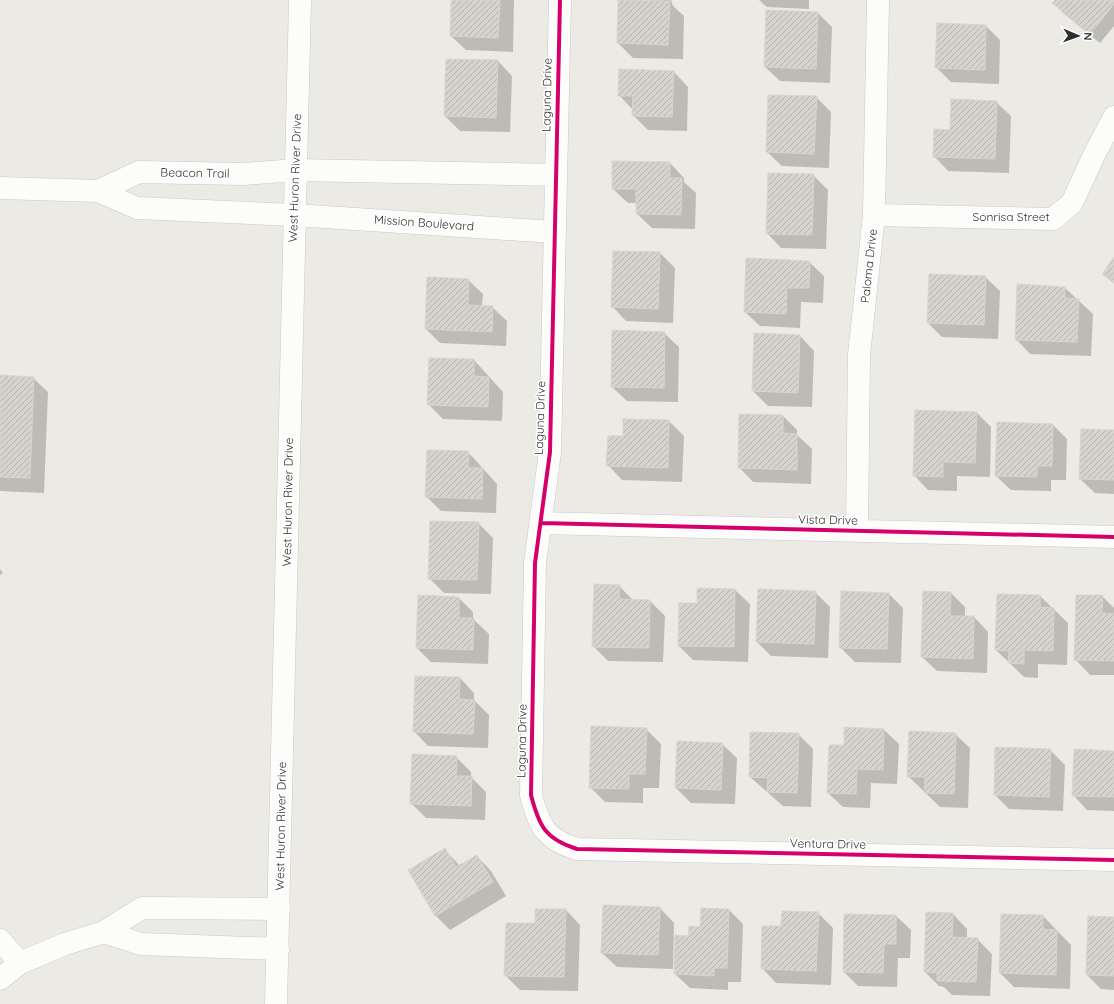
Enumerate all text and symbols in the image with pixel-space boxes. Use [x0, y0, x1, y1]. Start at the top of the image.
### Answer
north arrow [1058, 16, 1098, 56]
text: N [1081, 32, 1095, 41]
street label: Laguna Drive [538, 58, 555, 132]
street label: West Huron River Drive [285, 113, 304, 243]
street label: Beacon Trail [160, 164, 230, 181]
street label: Sonrisa Street [972, 209, 1050, 224]
street label: Mission Boulevard [374, 212, 475, 233]
street label: Paloma Drive [857, 228, 880, 304]
street label: Laguna Drive [531, 380, 548, 455]
street label: West Huron River Drive [279, 437, 296, 567]
street label: Vista Drive [798, 511, 858, 528]
street label: Laguna Drive [513, 704, 530, 778]
street label: West Huron River Drive [272, 761, 289, 891]
street label: Ventura Drive [790, 835, 866, 852]

